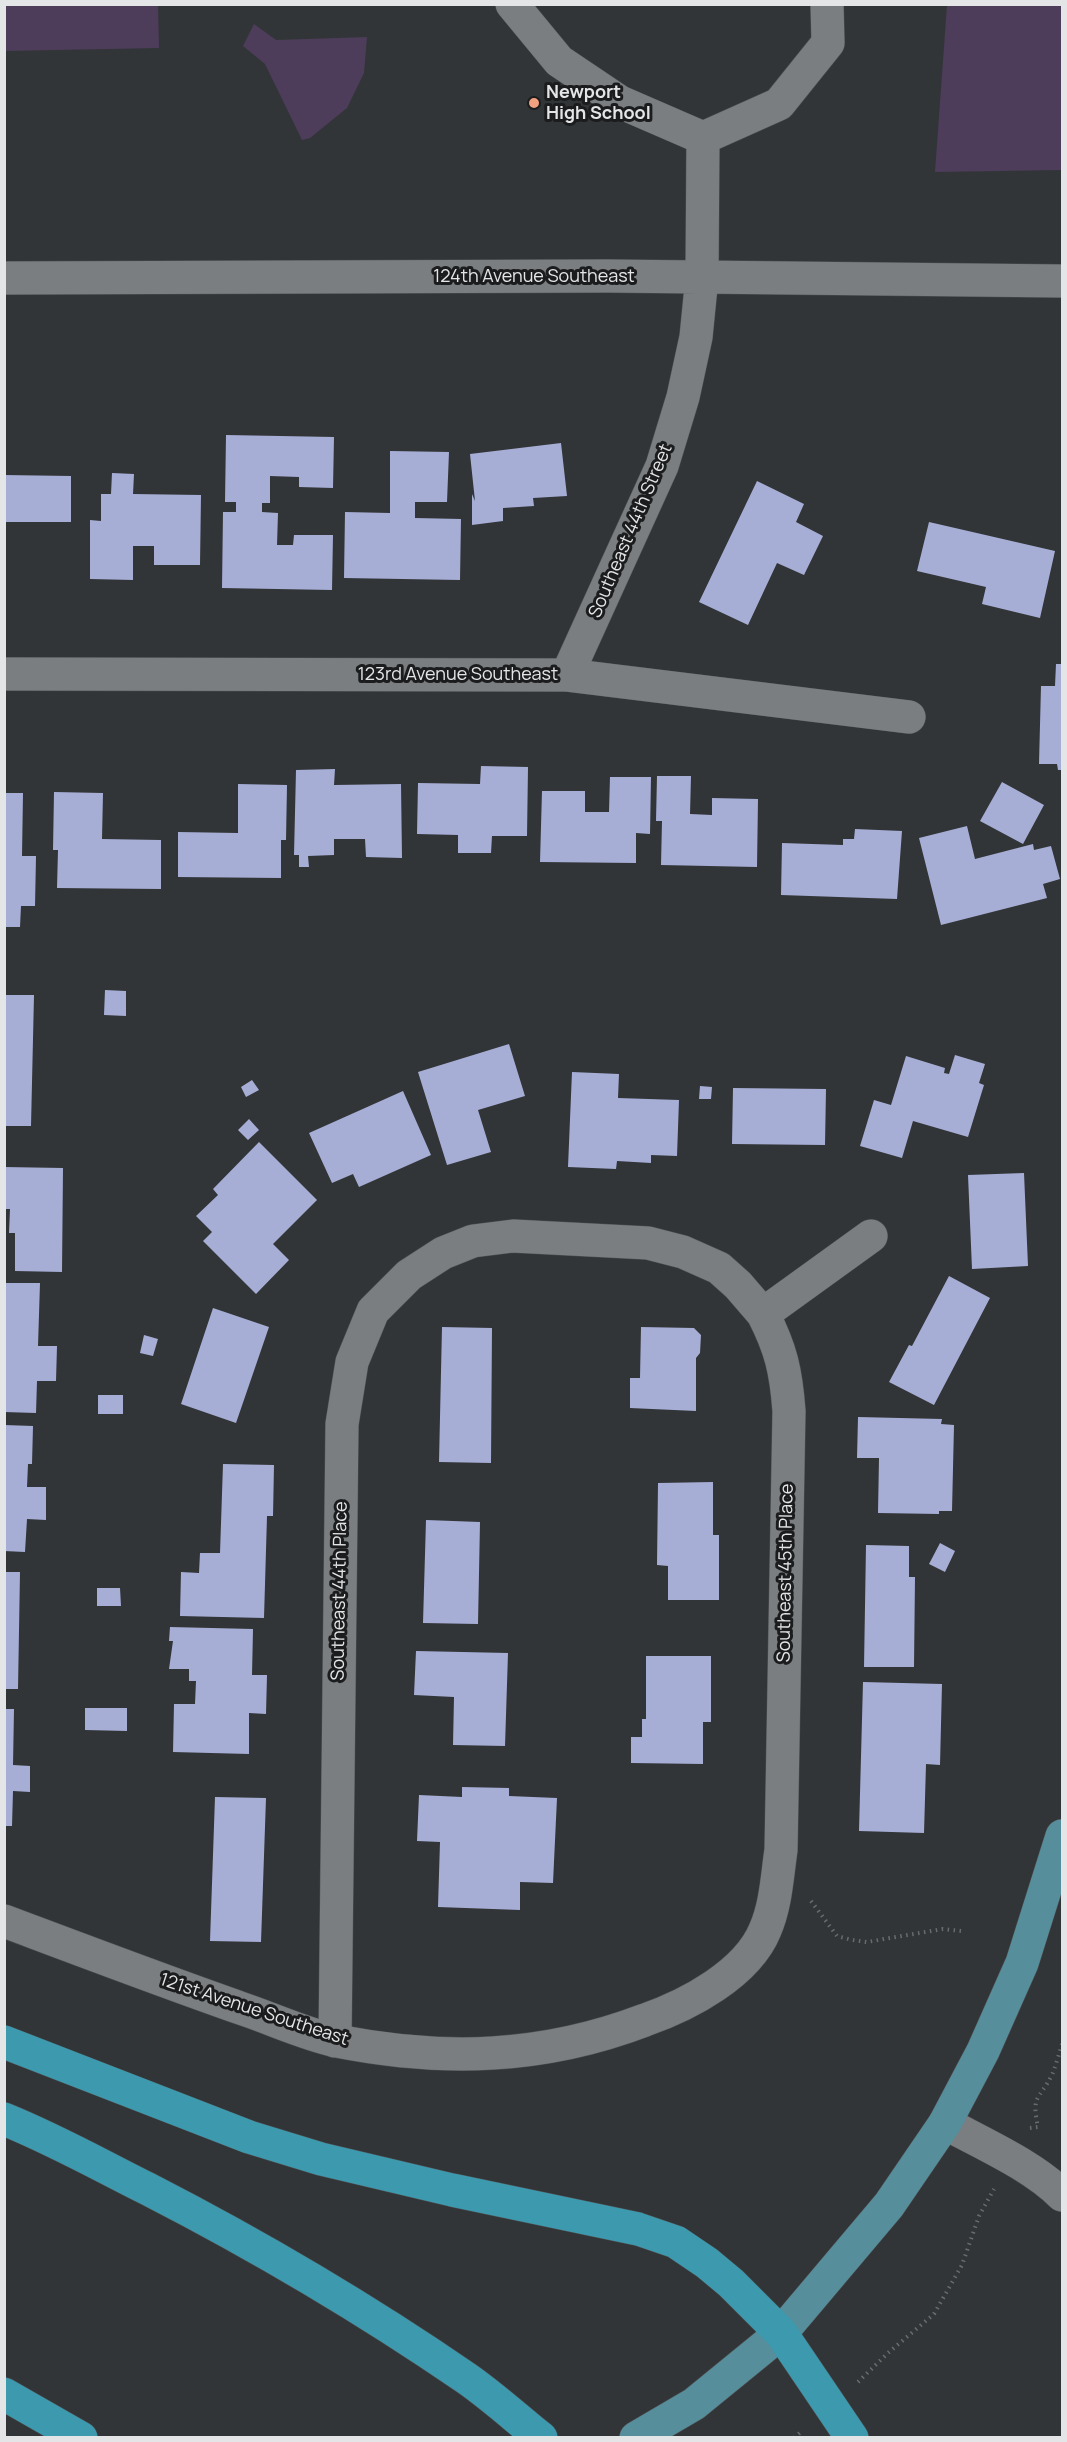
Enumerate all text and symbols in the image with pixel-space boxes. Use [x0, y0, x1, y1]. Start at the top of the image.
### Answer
place label: Newport High School [546, 82, 651, 124]
marker: Newport High School [527, 96, 541, 110]
street label: 124th Avenue Southeast [433, 266, 635, 288]
street label: Southeast 44th Street [585, 441, 677, 621]
street label: 123rd Avenue Southeast [358, 664, 558, 686]
street label: Southeast 45th Place [774, 1483, 798, 1663]
street label: Southeast 44th Place [328, 1501, 352, 1681]
street label: 121st Avenue Southeast [157, 1969, 351, 2051]

